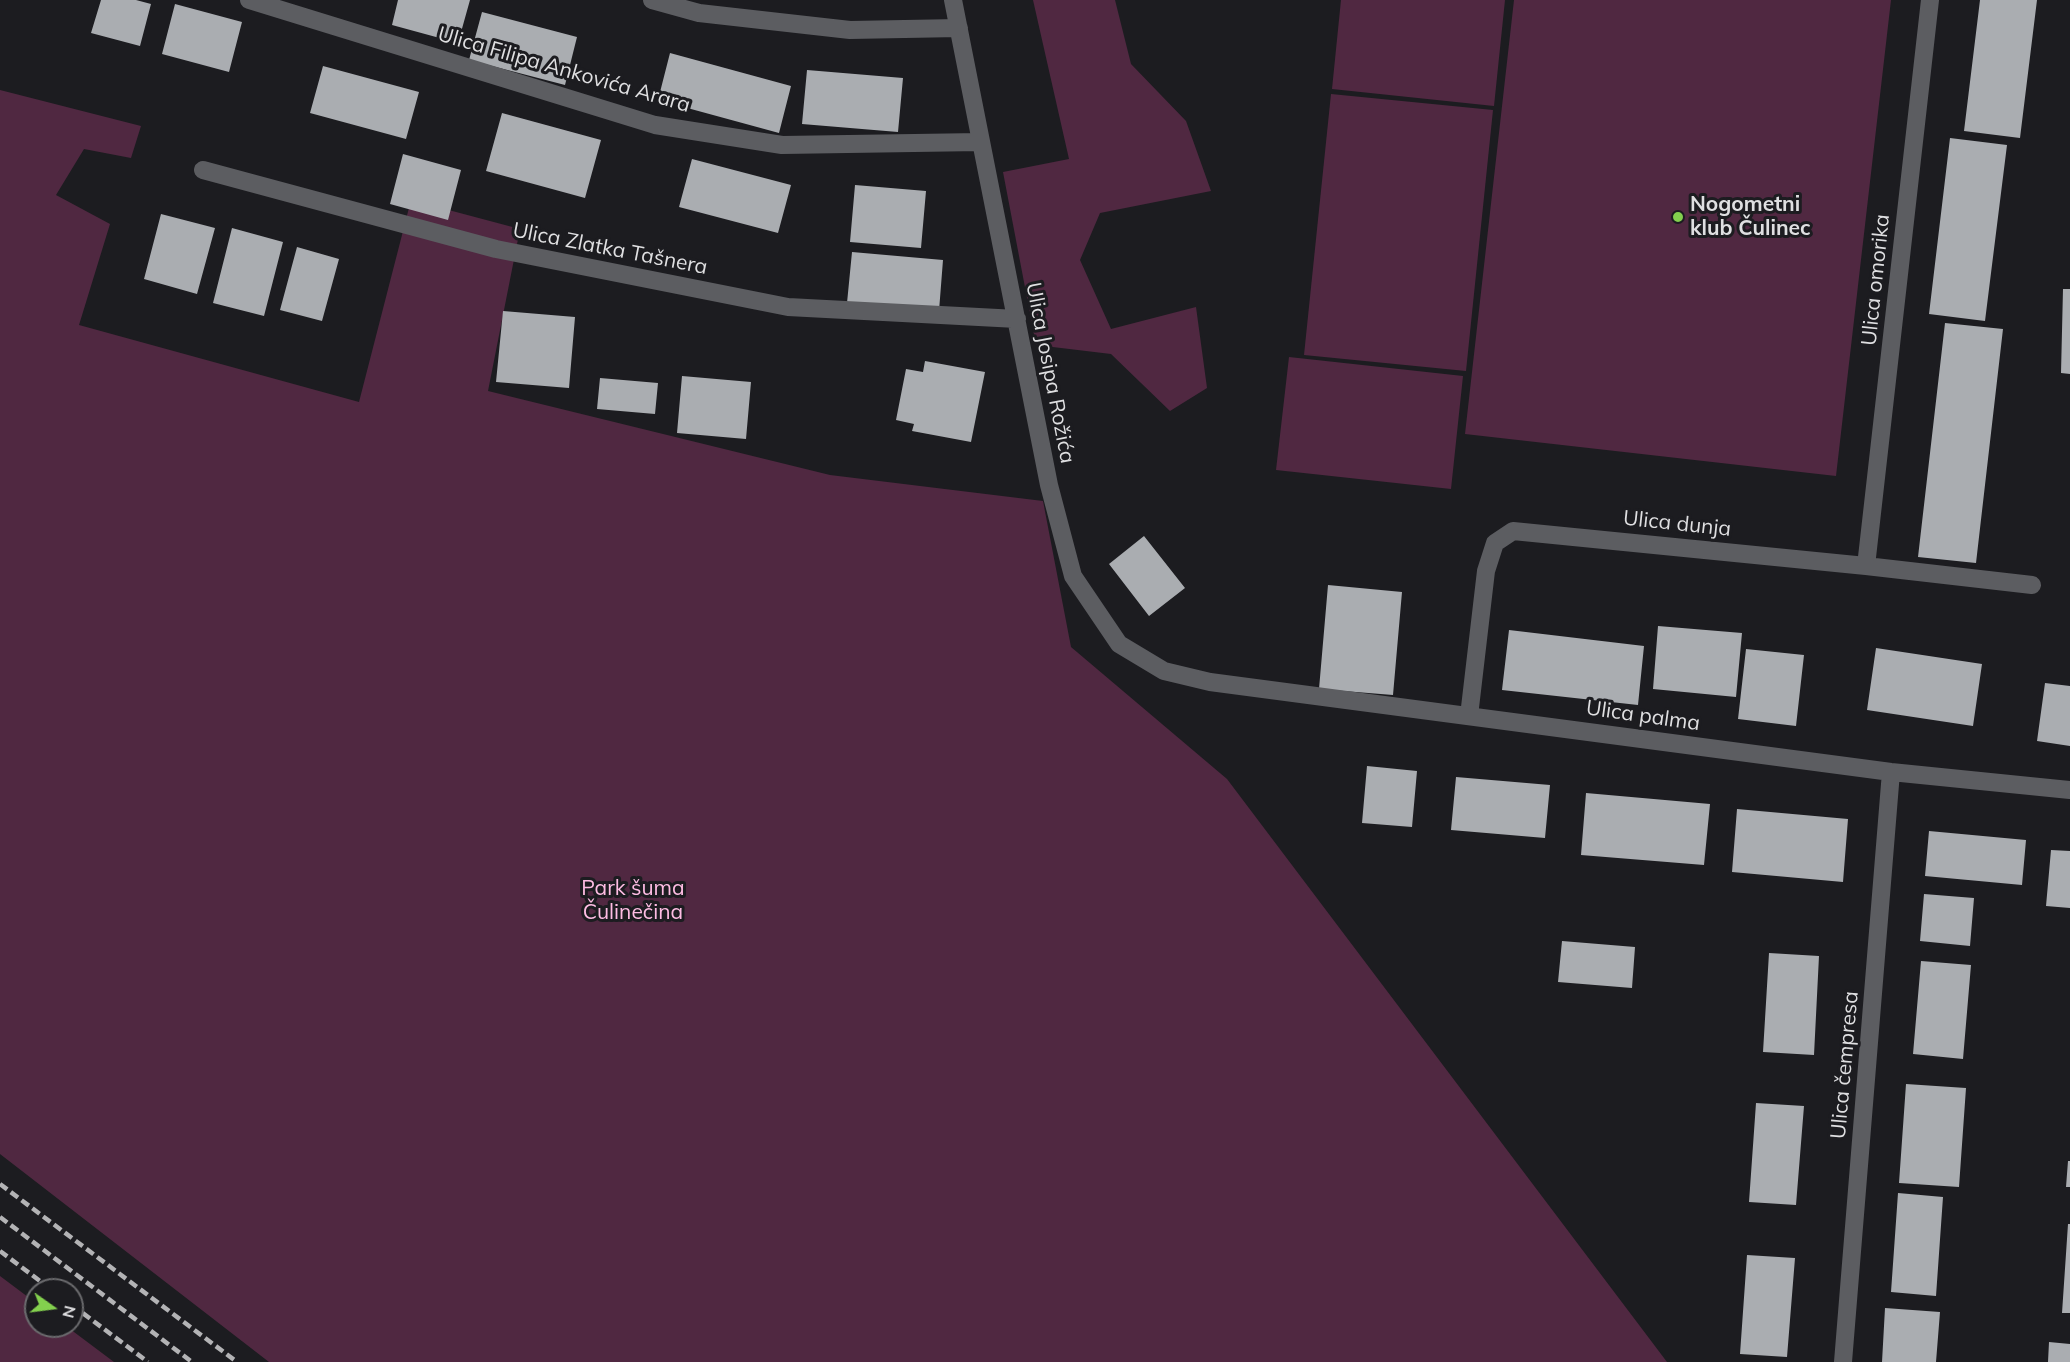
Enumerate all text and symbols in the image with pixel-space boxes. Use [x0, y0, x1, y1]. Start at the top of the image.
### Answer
street label: Ulica Filipa Ankovića Arara [435, 22, 693, 118]
place label: Nogometni klub Čulinec [1690, 192, 1811, 242]
marker: Nogometni klub Čulinec [1671, 210, 1685, 224]
street label: Ulica omorika [1857, 213, 1895, 347]
street label: Ulica Zlatka Tašnera [510, 218, 710, 280]
street label: Ulica Josipa Rožića [1020, 280, 1080, 466]
street label: Ulica dunja [1622, 506, 1732, 542]
street label: Ulica palma [1584, 696, 1702, 736]
park label: Park šuma Čulinečina [581, 876, 685, 926]
street label: Ulica čempresa [1826, 990, 1864, 1140]
north arrow [24, 1278, 84, 1338]
text: N [58, 1304, 81, 1320]

